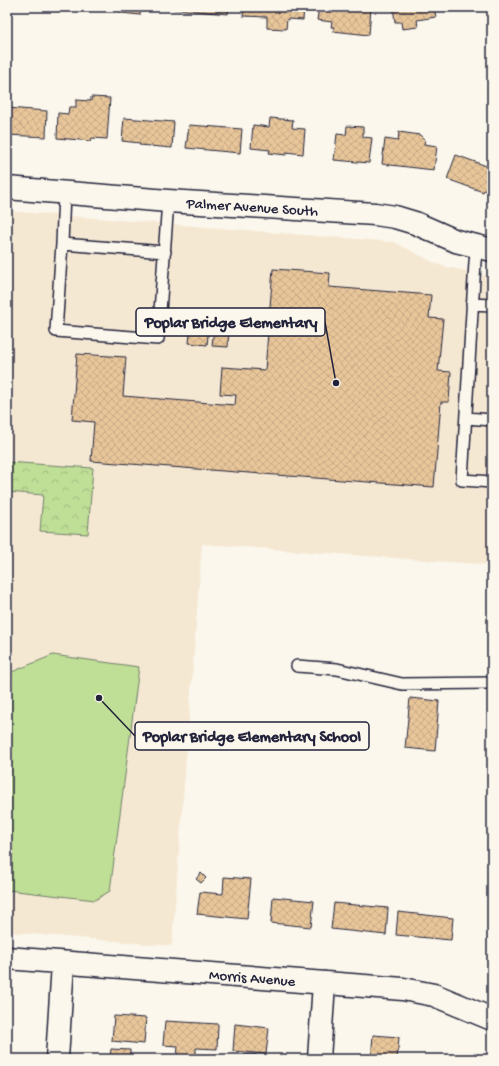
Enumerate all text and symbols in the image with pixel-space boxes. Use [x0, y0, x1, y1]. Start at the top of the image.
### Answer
street label: Palmer Avenue South [185, 195, 319, 221]
callout: Poplar Bridge Elementary [136, 308, 325, 336]
text: Poplar Bridge Elementary [144, 315, 317, 334]
callout: Poplar Bridge Elementary School [135, 722, 369, 750]
text: Poplar Bridge Elementary School [142, 729, 361, 748]
street label: Morris Avenue [208, 967, 296, 992]

